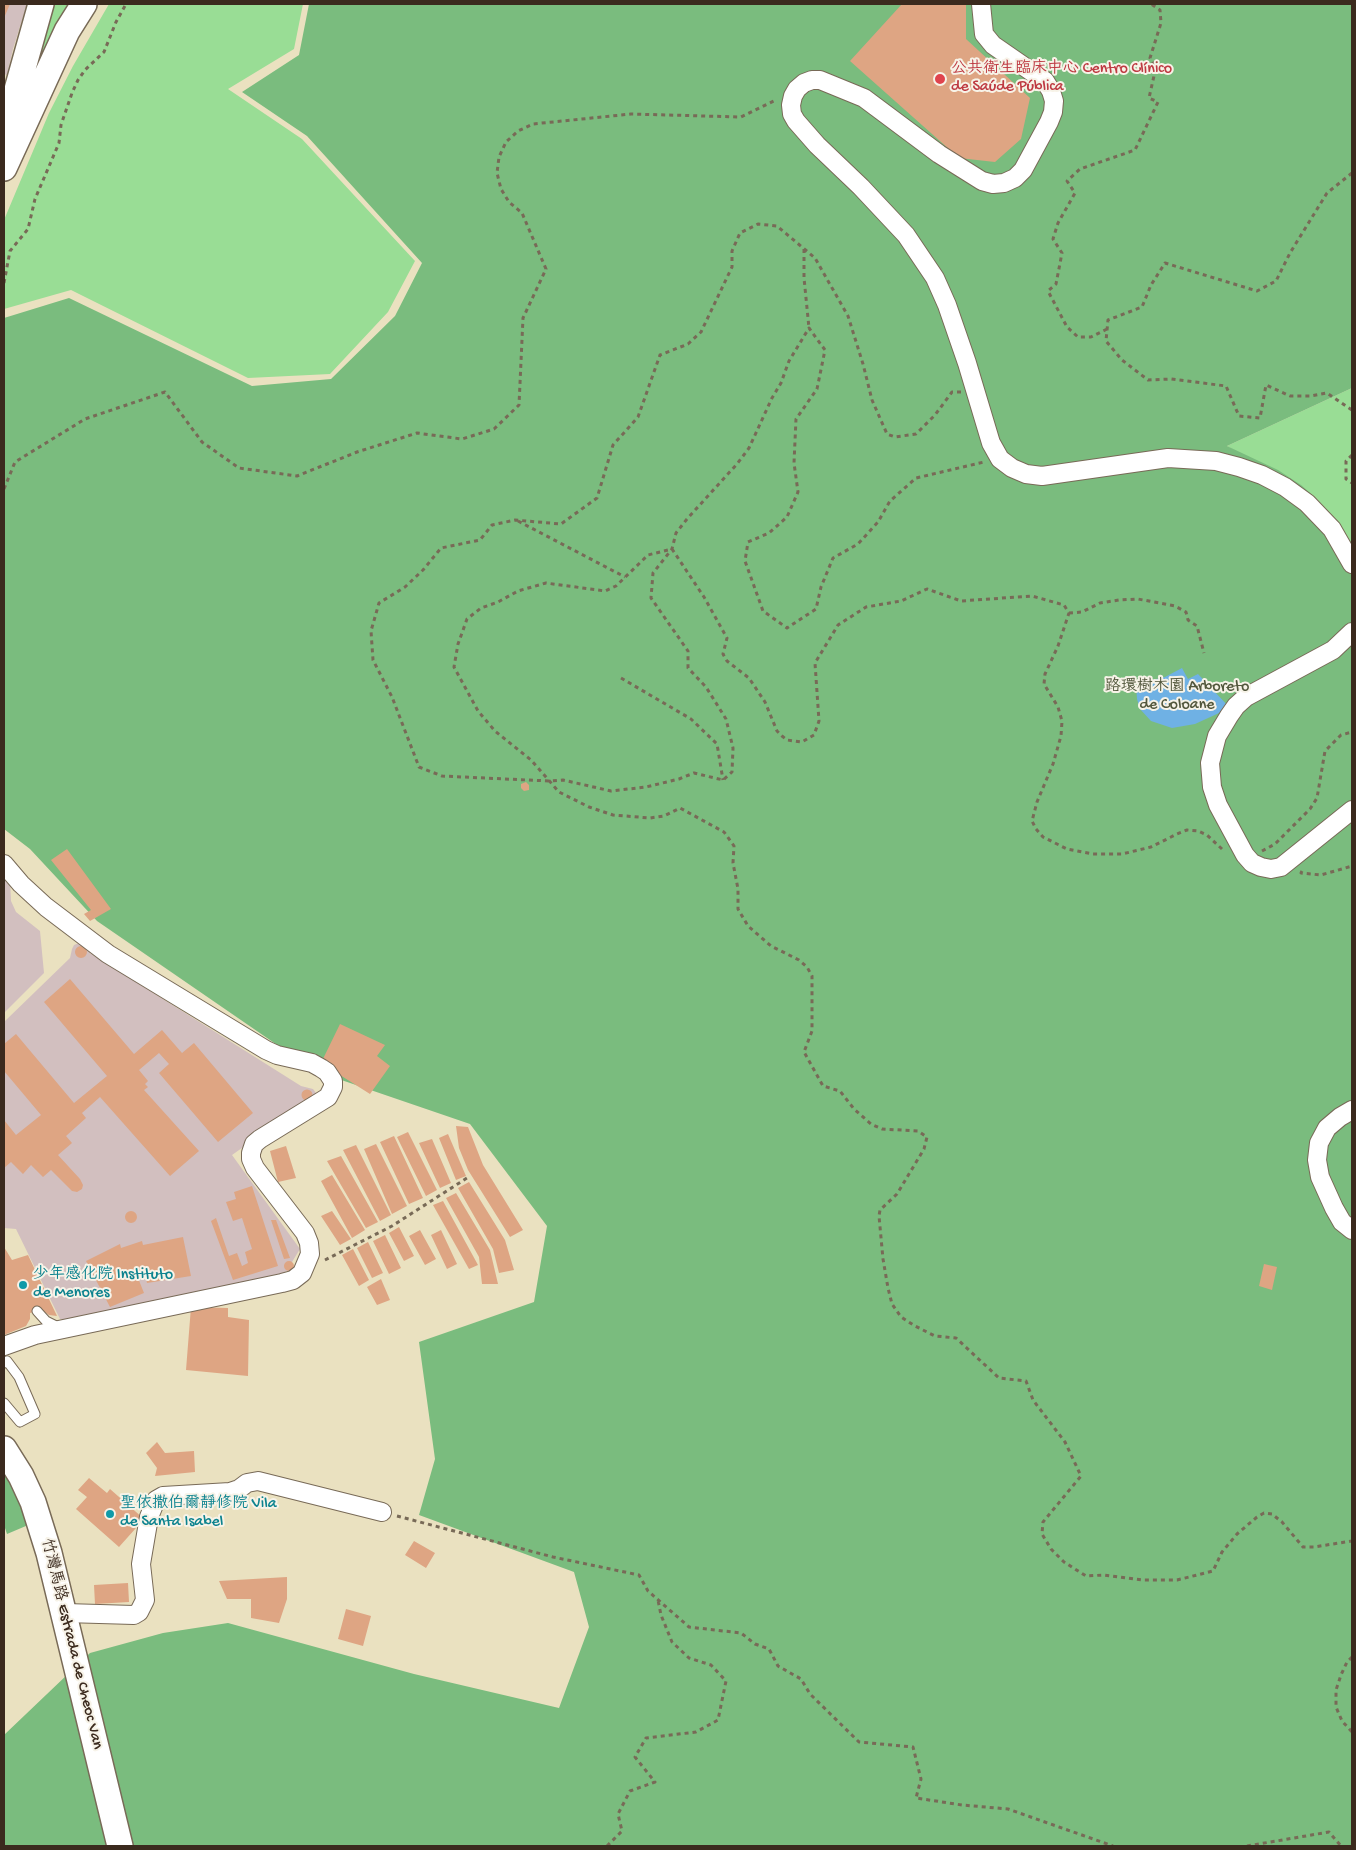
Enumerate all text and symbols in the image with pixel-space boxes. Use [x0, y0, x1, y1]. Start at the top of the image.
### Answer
place label: 公共衛生臨床中心 Centro Clínico de Saúde Pública [951, 60, 1172, 98]
marker: 公共衛生臨床中心 Centro Clínico de Saúde Pública [933, 72, 947, 86]
park label: 路環樹木園 Arboreto de Coloane [1105, 678, 1249, 716]
place label: 少年感化院 Instituto de Menores [33, 1266, 173, 1304]
marker: 少年感化院 Instituto de Menores [17, 1279, 29, 1291]
place label: 聖依撒伯爾靜修院 Vila de Santa Isabel [120, 1495, 277, 1533]
marker: 聖依撒伯爾靜修院 Vila de Santa Isabel [104, 1508, 116, 1520]
street label: 竹灣馬路 Estrada de Cheoc Van [35, 1537, 107, 1751]

